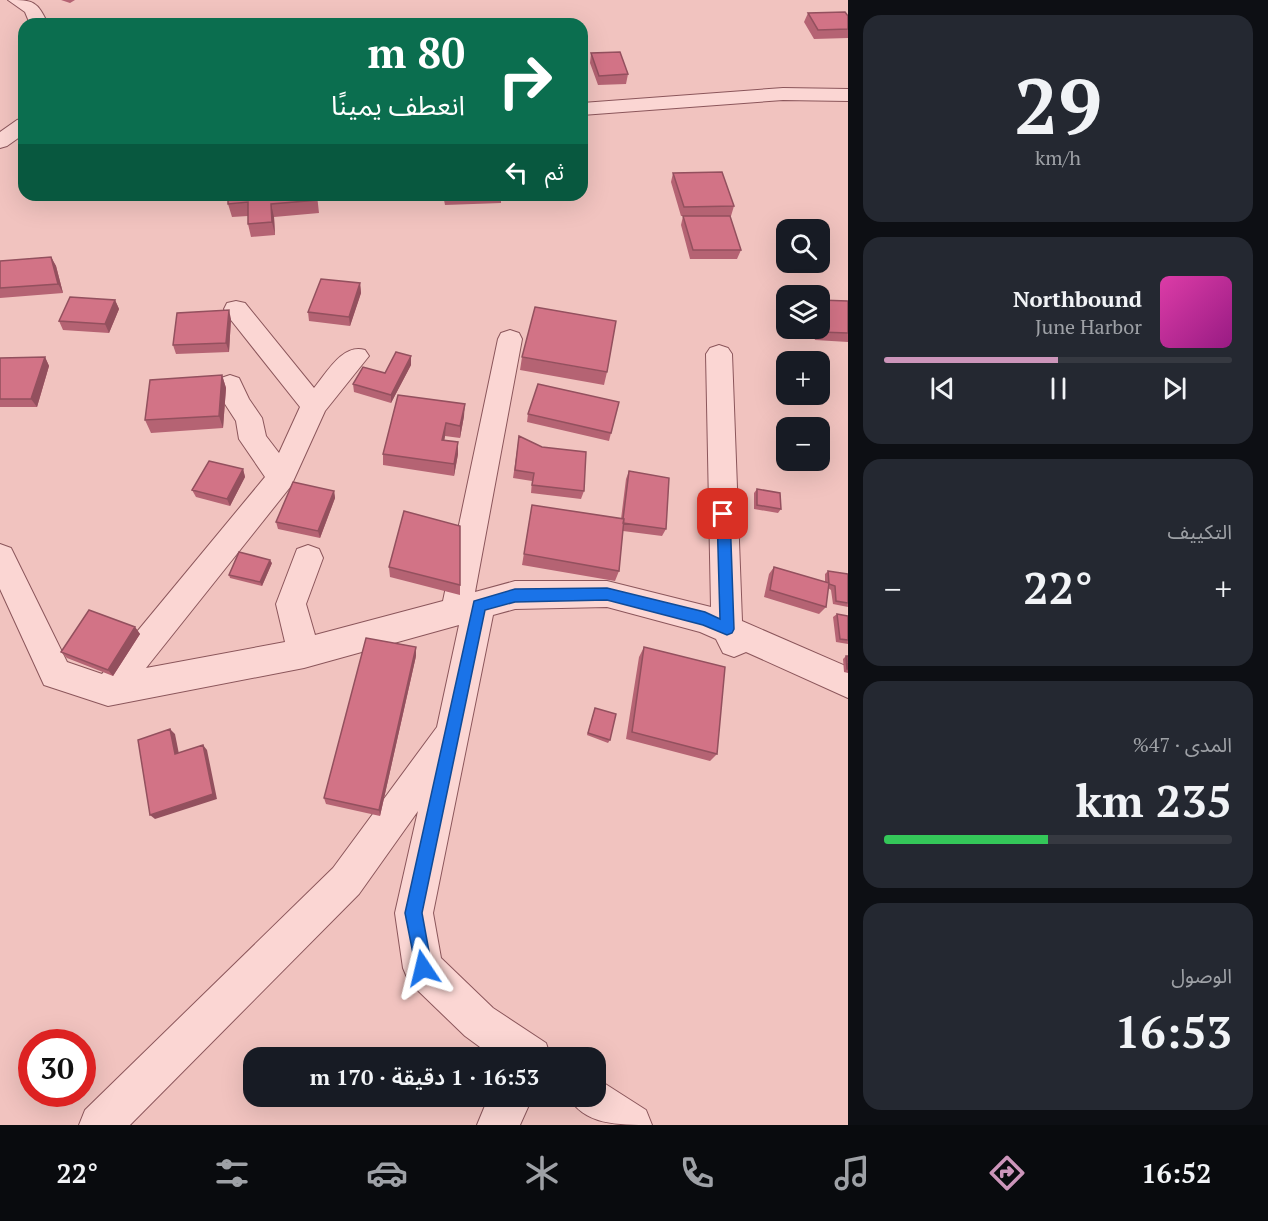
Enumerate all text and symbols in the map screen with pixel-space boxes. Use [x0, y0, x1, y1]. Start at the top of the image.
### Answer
text: 80 m [367, 24, 465, 80]
icon: right [486, 42, 564, 120]
text: 29 [1014, 53, 1102, 156]
text: انعطف يمينًا [331, 87, 465, 123]
text: km/h [1035, 144, 1081, 171]
icon: left [500, 156, 533, 189]
text: ثم [545, 157, 564, 186]
map controls [776, 219, 830, 471]
button: search [776, 219, 830, 273]
text: Northbound [1013, 284, 1142, 313]
button: layers [776, 285, 830, 339]
text: June Harbor [1035, 313, 1142, 340]
button: + [776, 351, 830, 405]
icon: previous [926, 372, 959, 405]
icon: pause [1042, 372, 1075, 405]
icon: next [1158, 372, 1191, 405]
button: − [776, 417, 830, 471]
pin [697, 488, 748, 539]
icon: arrive [706, 497, 739, 530]
text: التكييف [1168, 518, 1232, 545]
text: 22° [1023, 557, 1093, 617]
text: − [884, 567, 902, 610]
text: + [1214, 567, 1232, 610]
text: المدى · 47% [1133, 731, 1232, 758]
text: 235 km [1076, 770, 1232, 830]
position arrow [391, 936, 455, 1000]
text: الوصول [1171, 962, 1232, 989]
text: 16:53 [1115, 1001, 1232, 1061]
speed limit sign: 30 [18, 1029, 96, 1107]
text: 16:53 · 1 دقيقة · 170 m [310, 1062, 539, 1091]
icon: filters [211, 1152, 253, 1194]
icon: car [366, 1152, 408, 1194]
icon: climate [521, 1152, 563, 1194]
icon: phone [676, 1152, 718, 1194]
icon: music [831, 1152, 873, 1194]
icon: directions [986, 1152, 1028, 1194]
text: 22° [57, 1155, 98, 1191]
text: 16:52 [1141, 1155, 1212, 1191]

